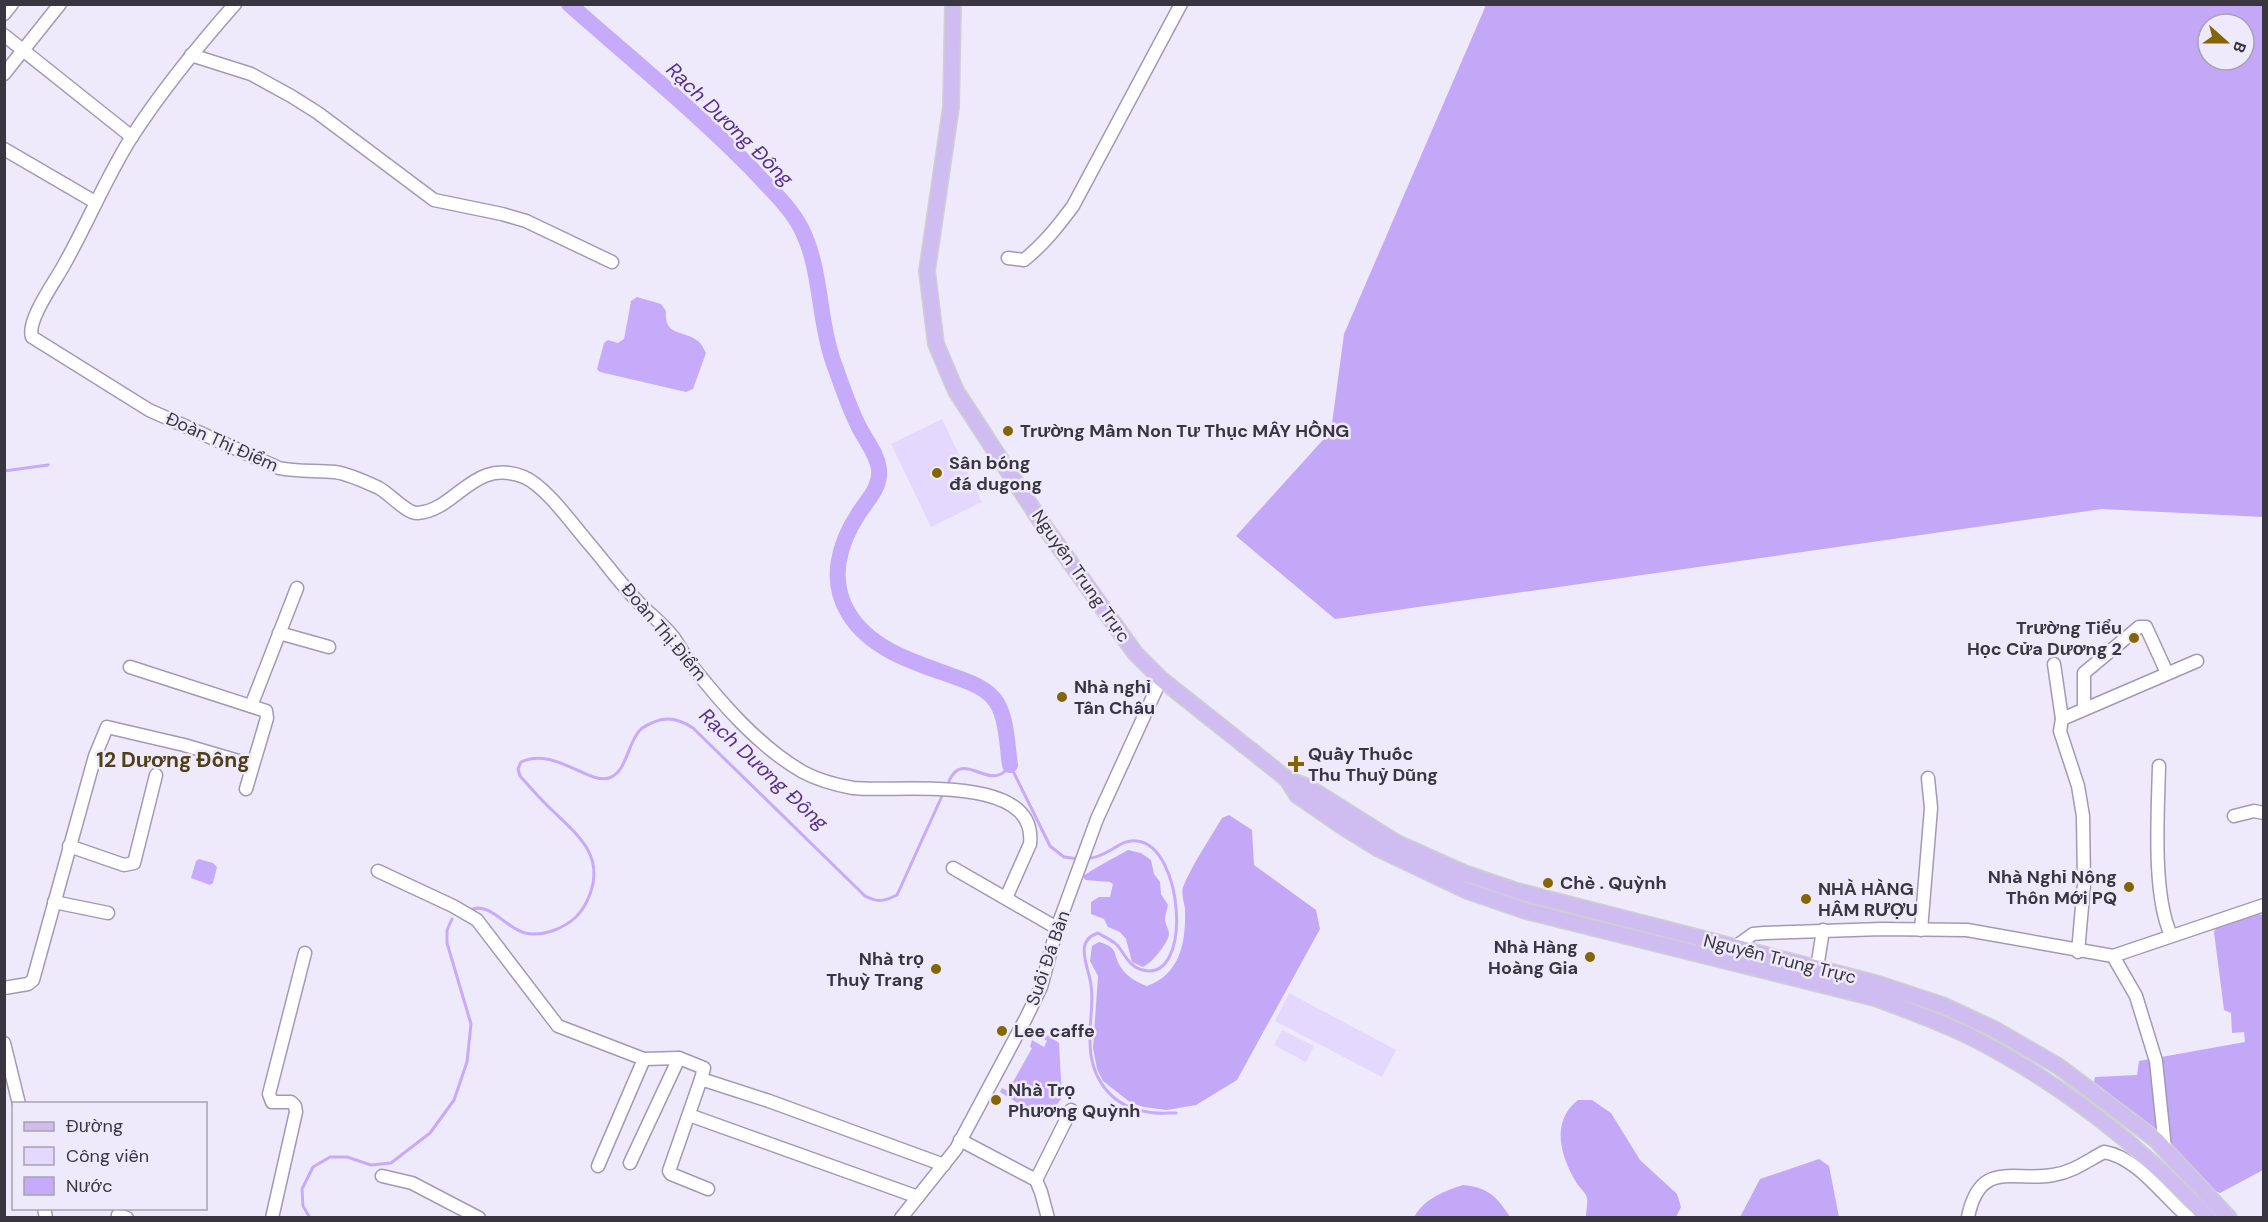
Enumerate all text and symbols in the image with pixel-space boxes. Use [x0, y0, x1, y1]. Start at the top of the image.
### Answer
north arrow [2196, 12, 2256, 72]
text: B [2228, 39, 2251, 56]
water label: Rạch Dương Đông [661, 57, 800, 192]
street label: Đoàn Thị Điểm [162, 406, 282, 478]
place label: Trường Mầm Non Tư Thục MÂY HỒNG [1020, 419, 1349, 443]
marker: Trường Mầm Non Tư Thục MÂY HỒNG [1001, 424, 1015, 438]
place label: Sân bóng đá dugong [949, 451, 1042, 496]
marker: Sân bóng đá dugong [930, 466, 944, 480]
street label: Nguyễn Trung Trực [1026, 505, 1136, 647]
street label: Đoàn Thị Điểm [616, 578, 712, 686]
place label: Trường Tiểu Học Cửa Dương 2 [1967, 616, 2122, 661]
marker: Trường Tiểu Học Cửa Dương 2 [2127, 631, 2141, 645]
place label: Nhà nghỉ Tân Châu [1074, 675, 1155, 720]
marker: Nhà nghỉ Tân Châu [1055, 690, 1069, 704]
water label: Rạch Dương Đông [694, 702, 835, 836]
place label: Quầy Thuốc Thu Thuỷ Dũng [1308, 742, 1438, 787]
district label: 12 Dương Đông [96, 746, 250, 774]
marker: Quầy Thuốc Thu Thuỷ Dũng [1289, 757, 1303, 771]
place label: Nhà Nghỉ Nông Thôn Mới PQ [1988, 865, 2117, 910]
place label: Chè . Quỳnh [1560, 871, 1667, 895]
marker: Chè . Quỳnh [1541, 876, 1555, 890]
place label: NHÀ HÀNG HÂM RƯỢU [1818, 877, 1918, 922]
marker: Nhà Nghỉ Nông Thôn Mới PQ [2122, 880, 2136, 894]
marker: NHÀ HÀNG HÂM RƯỢU [1799, 892, 1813, 906]
street label: Suối Đá Bàn [1021, 907, 1075, 1009]
street label: Nguyễn Trung Trực [1701, 928, 1859, 990]
place label: Nhà Hàng Hoàng Gia [1488, 935, 1578, 980]
place label: Nhà trọ Thuỳ Trang [826, 947, 924, 992]
marker: Nhà Hàng Hoàng Gia [1583, 950, 1597, 964]
marker: Nhà trọ Thuỳ Trang [929, 962, 943, 976]
place label: Lee caffe [1014, 1019, 1095, 1043]
marker: Lee caffe [995, 1024, 1009, 1038]
place label: Nhà Trọ Phương Quỳnh [1008, 1078, 1140, 1123]
marker: Nhà Trọ Phương Quỳnh [989, 1093, 1003, 1107]
legend [12, 1102, 207, 1210]
text: Đường [66, 1114, 123, 1138]
text: Công viên [66, 1144, 149, 1168]
text: Nước [66, 1174, 113, 1198]

